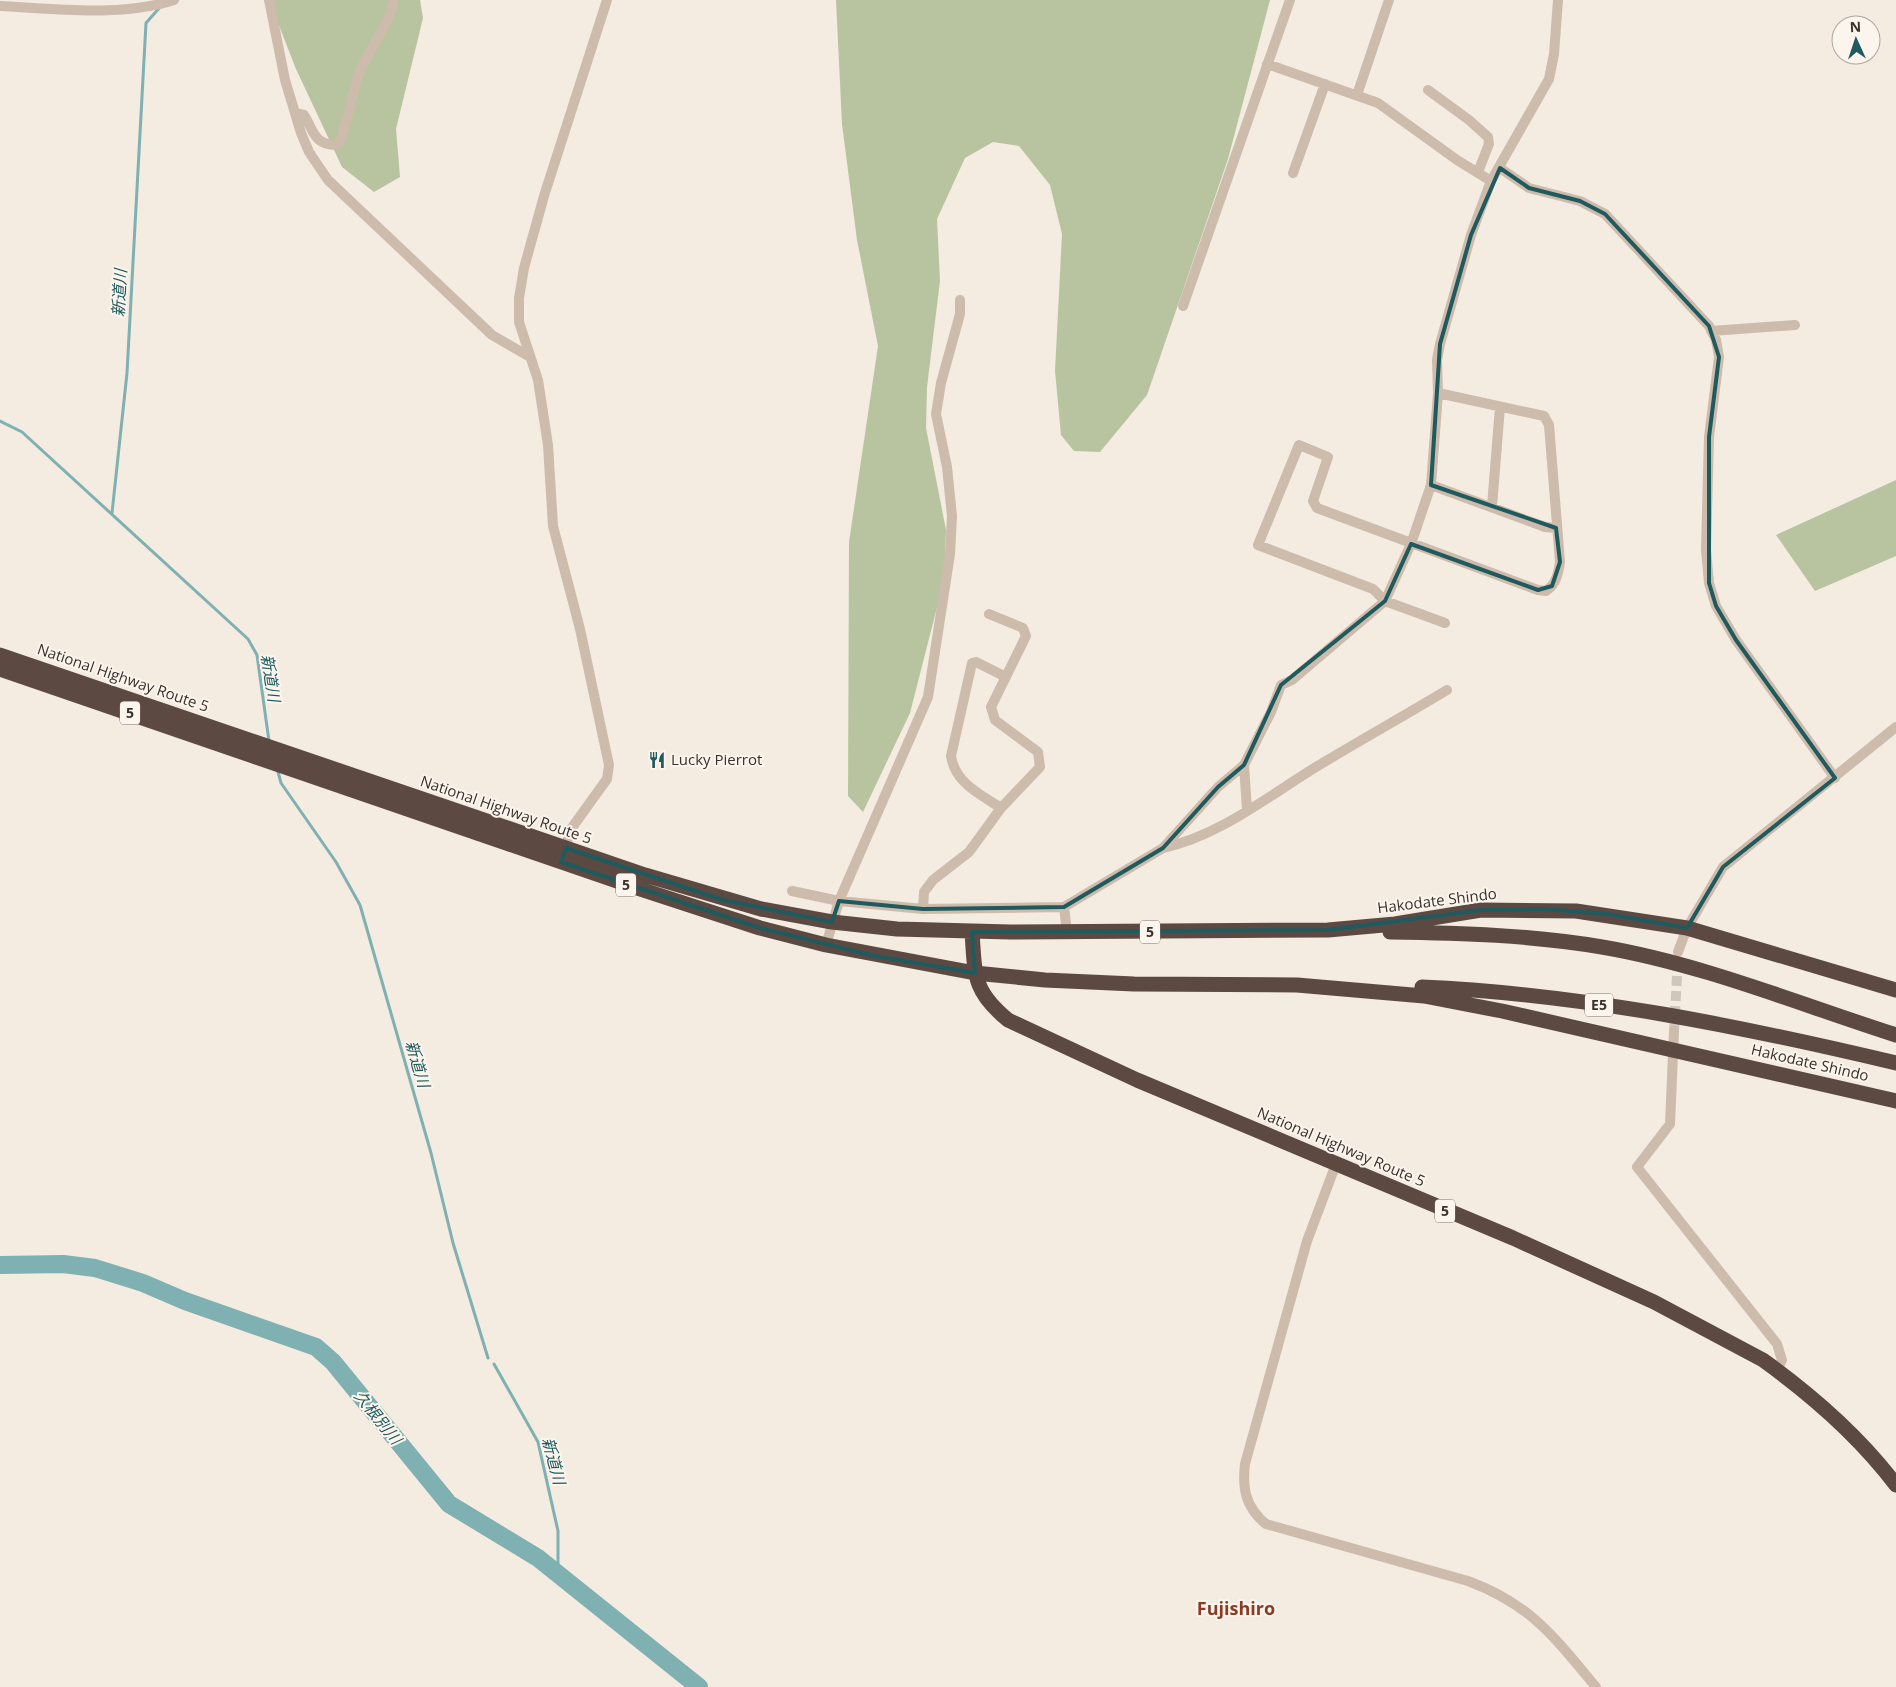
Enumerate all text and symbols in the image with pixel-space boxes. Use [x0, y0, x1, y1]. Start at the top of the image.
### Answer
north arrow [1831, 15, 1881, 65]
text: N [1849, 17, 1861, 36]
water label: 新道川 [107, 266, 131, 318]
street label: National Highway Route 5 [35, 640, 211, 716]
water label: 新道川 [256, 653, 286, 705]
road number: 5 [120, 701, 140, 724]
place label: Lucky Pierrot [671, 749, 762, 769]
restaurant icon: Lucky Pierrot [647, 750, 667, 770]
street label: National Highway Route 5 [418, 770, 595, 848]
road number: 5 [616, 874, 636, 896]
street label: Hakodate Shindo [1376, 883, 1498, 917]
road number: 5 [1140, 920, 1160, 944]
road number: E5 [1585, 994, 1613, 1016]
water label: 新道川 [401, 1038, 436, 1092]
street label: Hakodate Shindo [1749, 1039, 1871, 1085]
street label: National Highway Route 5 [1255, 1102, 1428, 1191]
road number: 5 [1435, 1200, 1455, 1222]
water label: 久根別川 [349, 1385, 408, 1450]
water label: 新道川 [537, 1435, 571, 1489]
district label: Fujishiro [1197, 1596, 1275, 1620]

